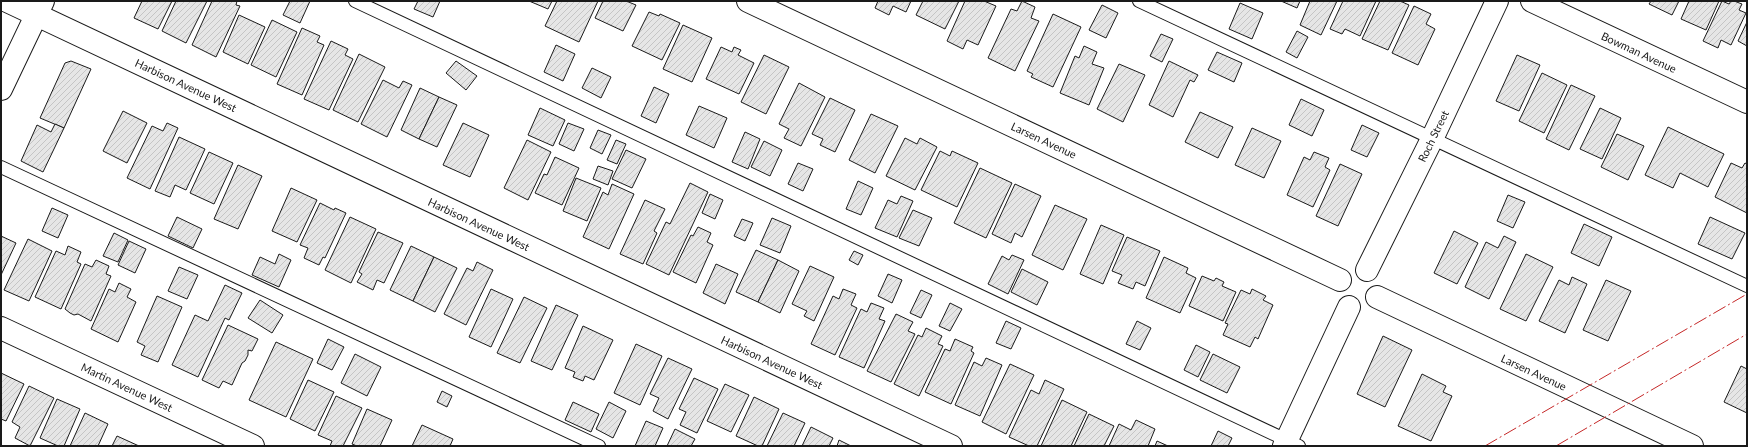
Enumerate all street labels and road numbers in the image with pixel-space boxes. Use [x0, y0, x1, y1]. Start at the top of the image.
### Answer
street label: Bowman Avenue [1599, 29, 1679, 75]
street label: Harbison Avenue West [133, 56, 239, 114]
street label: Roch Street [1415, 108, 1451, 164]
street label: Larsen Avenue [1009, 119, 1079, 161]
street label: Harbison Avenue West [426, 195, 532, 253]
street label: Harbison Avenue West [719, 333, 825, 391]
street label: Larsen Avenue [1499, 351, 1569, 393]
street label: Martin Avenue West [79, 360, 175, 414]

